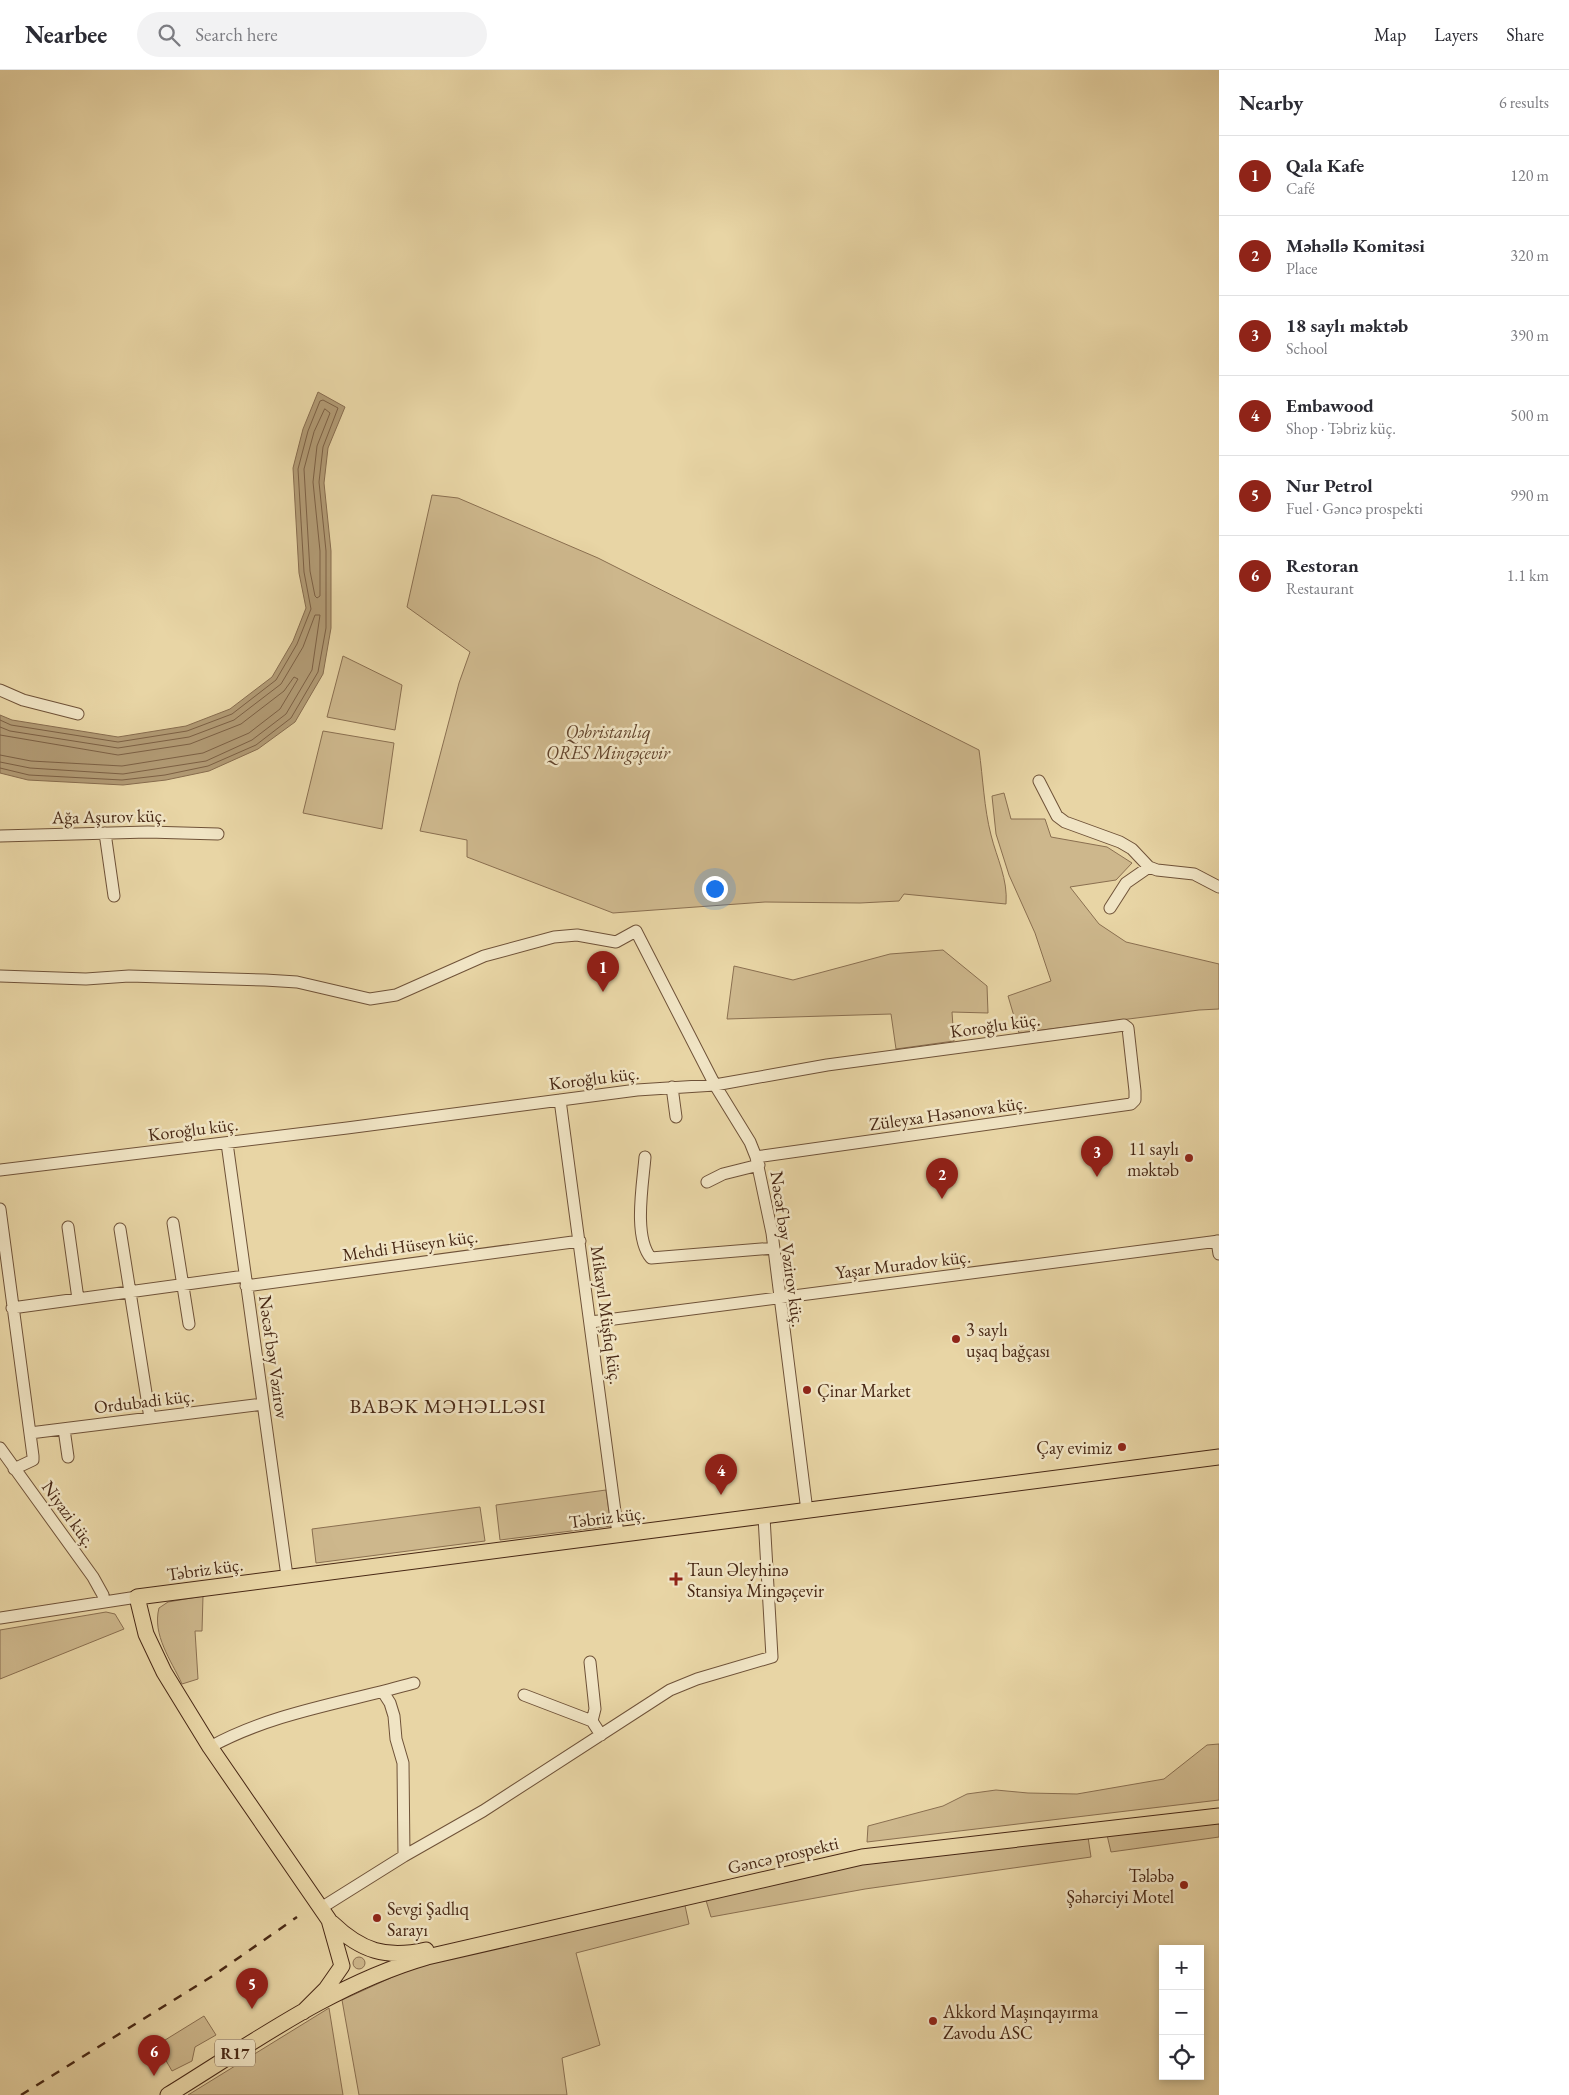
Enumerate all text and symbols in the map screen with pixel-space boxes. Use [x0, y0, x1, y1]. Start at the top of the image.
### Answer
search box [137, 12, 487, 57]
text: Nearbee [25, 19, 107, 50]
icon: search [155, 21, 183, 49]
text: Search here [195, 22, 278, 47]
text: Map [1374, 23, 1406, 46]
text: Layers [1434, 23, 1478, 46]
text: Share [1506, 23, 1544, 46]
text: Nearby [1239, 89, 1303, 116]
text: 6 results [1499, 92, 1549, 113]
text: Qala Kafe [1286, 153, 1364, 178]
text: 1 [1251, 165, 1259, 186]
text: 120 m [1510, 165, 1549, 186]
text: Café [1286, 178, 1315, 199]
text: Məhəllə Komitəsi [1286, 233, 1425, 258]
text: 2 [1251, 245, 1259, 266]
text: 320 m [1510, 245, 1549, 266]
text: Place [1286, 258, 1318, 279]
text: 18 saylı məktəb [1286, 313, 1408, 338]
text: 3 [1251, 325, 1259, 346]
text: 390 m [1510, 325, 1549, 346]
text: School [1286, 338, 1328, 359]
text: Embawood [1286, 393, 1374, 418]
text: 4 [1251, 405, 1259, 426]
text: 500 m [1510, 405, 1549, 426]
text: Shop · Təbriz küç. [1286, 418, 1396, 439]
text: Nur Petrol [1286, 473, 1373, 498]
text: 5 [1251, 485, 1259, 506]
text: 990 m [1510, 485, 1549, 506]
text: Fuel · Gəncə prospekti [1286, 498, 1423, 519]
text: Restoran [1286, 553, 1359, 578]
text: 6 [1251, 565, 1259, 586]
text: 1.1 km [1507, 565, 1549, 586]
text: Restaurant [1286, 578, 1354, 599]
park label: Qəbristanlıq QRES Mingəçevir [546, 720, 671, 765]
street label: Ağa Aşurov küç. [51, 804, 166, 829]
your location [702, 876, 728, 902]
pin: 1 [587, 951, 619, 992]
street label: Koroğlu küç. [948, 1007, 1042, 1043]
street label: Koroğlu küç. [548, 1061, 640, 1095]
street label: Züleyxa Həsənova küç. [868, 1091, 1028, 1135]
street label: Koroğlu küç. [147, 1112, 239, 1146]
pin: 3 [1081, 1136, 1113, 1177]
place label: 11 saylı məktəb [1127, 1137, 1180, 1181]
marker: 11 saylı məktəb [1183, 1152, 1195, 1164]
pin: 2 [926, 1158, 958, 1199]
street label: Nəcəf bəy Vəzirov küç. [766, 1169, 810, 1329]
street label: Mehdi Hüseyn küç. [341, 1224, 479, 1266]
street label: Mikayıl Müşfiq küç. [586, 1244, 628, 1386]
street label: Yaşar Muradov küç. [834, 1244, 972, 1284]
street label: Nəcəf bəy Vəzirov [254, 1294, 294, 1420]
place label: 3 saylı uşaq bağçası [966, 1318, 1050, 1362]
marker: 3 saylı uşaq bağçası [950, 1333, 962, 1345]
place label: Çinar Market [817, 1379, 911, 1402]
street label: Ordubadi küç. [92, 1383, 196, 1419]
marker: Çinar Market [801, 1384, 813, 1396]
district label: BABƏK MƏHƏLLƏSI [350, 1393, 546, 1419]
place label: Çay evimiz [1036, 1436, 1112, 1459]
marker: Çay evimiz [1116, 1441, 1128, 1453]
pin: 4 [705, 1454, 737, 1495]
street label: Niyazi küç. [37, 1476, 101, 1552]
street label: Təbriz küç. [567, 1501, 647, 1533]
street label: Təbriz küç. [165, 1552, 245, 1586]
place label: Taun Əleyhinə Stansiya Mingəçevir [687, 1558, 824, 1602]
marker: Taun Əleyhinə Stansiya Mingəçevir [669, 1572, 683, 1586]
street label: Gəncə prospekti [725, 1831, 841, 1879]
place label: Tələbə Şəhərciyi Motel [1067, 1864, 1174, 1908]
marker: Tələbə Şəhərciyi Motel [1178, 1879, 1190, 1891]
place label: Sevgi Şadlıq Sarayı [387, 1897, 470, 1941]
marker: Sevgi Şadlıq Sarayı [371, 1912, 383, 1924]
map controls [1159, 1945, 1204, 2080]
button: + [1159, 1945, 1204, 1990]
pin: 5 [236, 1968, 268, 2009]
button: − [1159, 1990, 1204, 2035]
place label: Akkord Maşınqayırma Zavodu ASC [942, 2000, 1099, 2044]
marker: Akkord Maşınqayırma Zavodu ASC [927, 2015, 939, 2027]
pin: 6 [138, 2035, 170, 2076]
button: locate [1159, 2035, 1204, 2080]
road number: R17 [215, 2040, 255, 2066]

